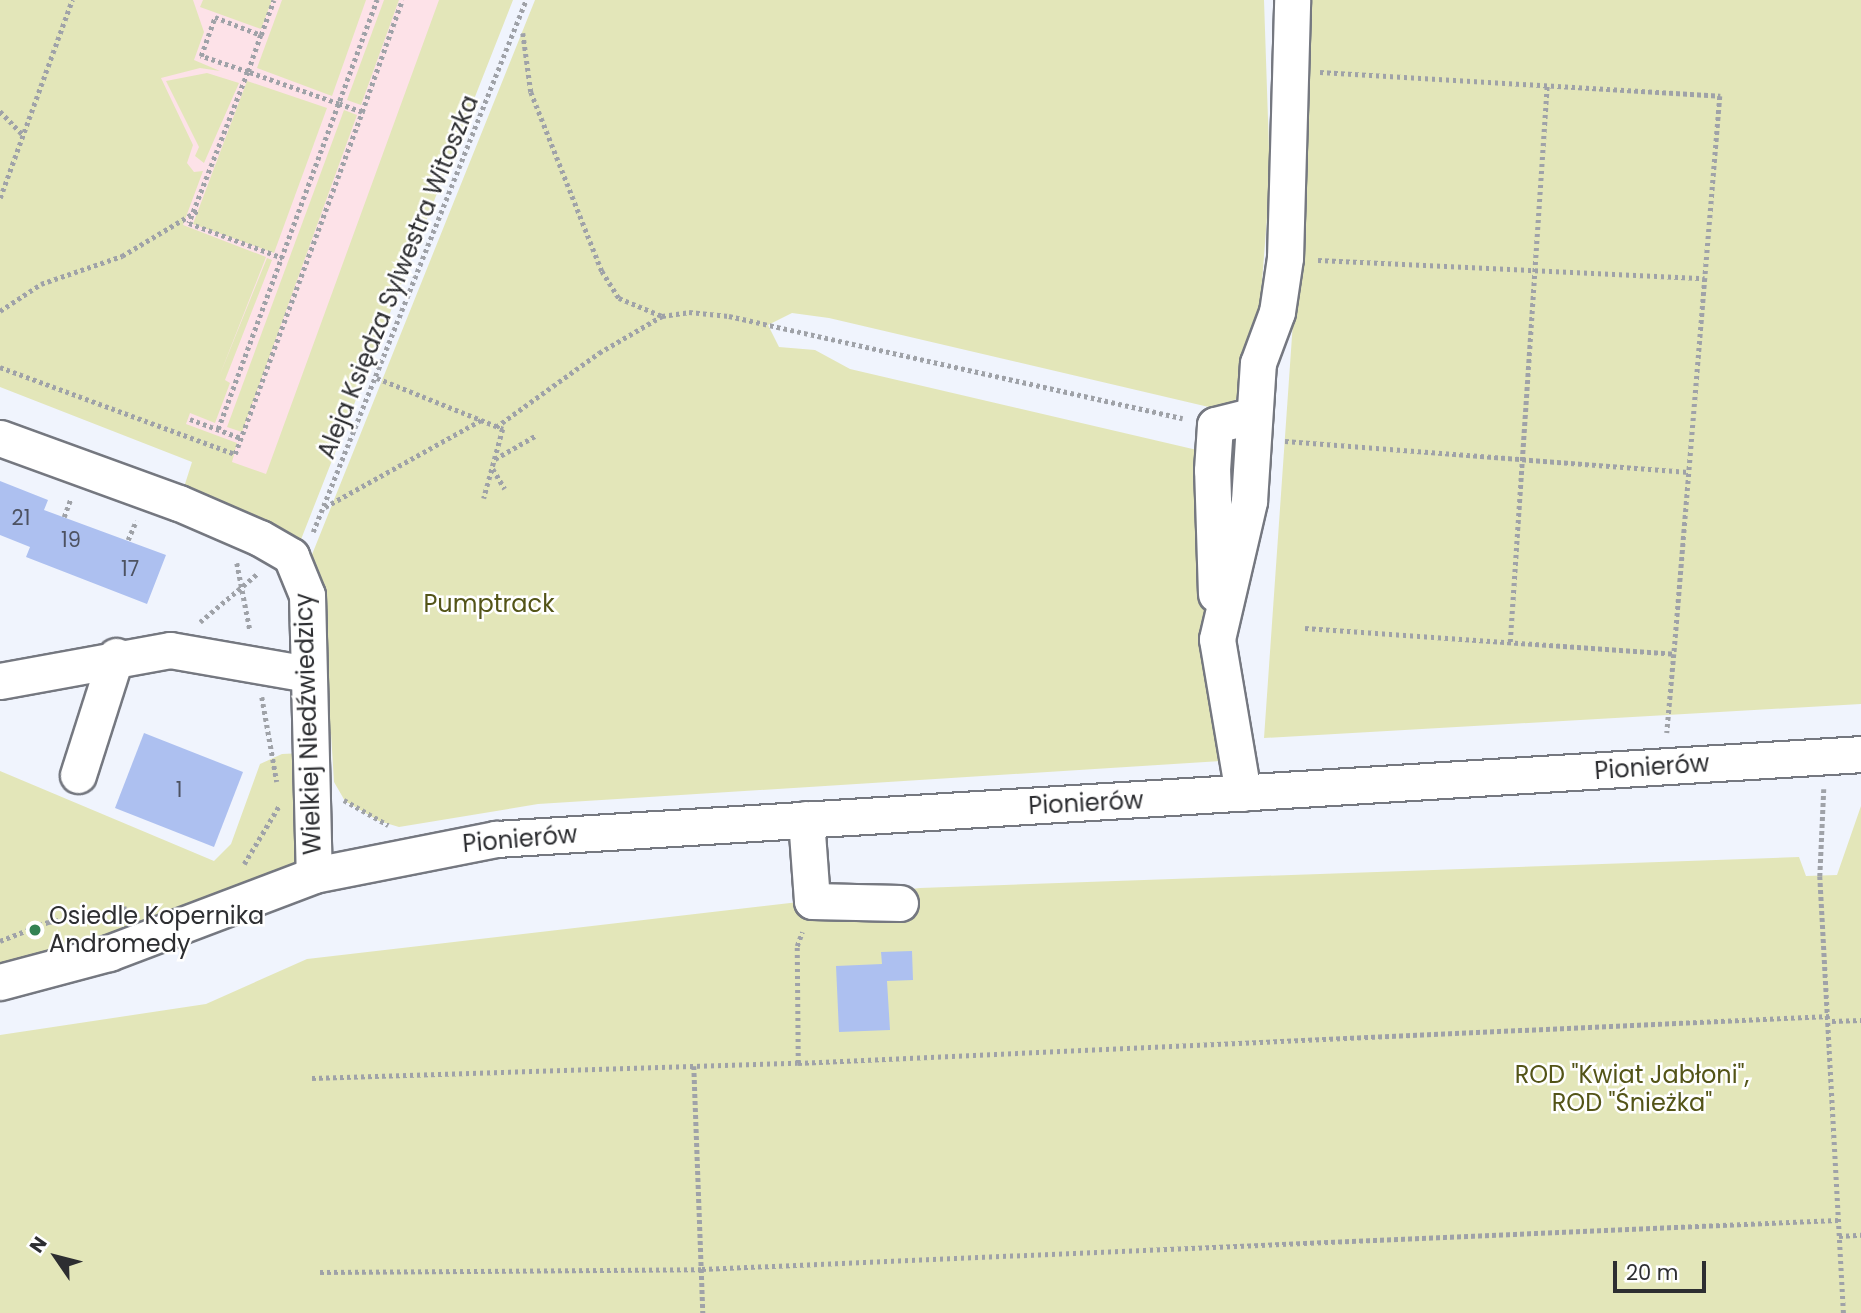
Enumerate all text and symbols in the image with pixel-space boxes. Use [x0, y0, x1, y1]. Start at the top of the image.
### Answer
street label: Aleja Księdza Sylwestra Witoszka [312, 91, 484, 463]
house number: 21 [12, 505, 30, 531]
house number: 19 [61, 527, 81, 553]
house number: 17 [121, 556, 139, 582]
park label: Pumptrack [423, 590, 555, 618]
street label: Wielkiej Niedźwiedzicy [289, 593, 327, 855]
street label: Pionierów [1593, 749, 1711, 785]
house number: 1 [176, 777, 182, 803]
street label: Pionierów [1028, 786, 1144, 820]
street label: Pionierów [461, 820, 579, 858]
place label: Osiedle Kopernika Andromedy [49, 902, 264, 958]
marker: Osiedle Kopernika Andromedy [27, 922, 43, 938]
park label: ROD "Kwiat Jabłoni", ROD "Śnieżka" [1515, 1061, 1749, 1117]
north arrow [21, 1222, 91, 1292]
text: N [23, 1231, 54, 1258]
scale bar [1616, 1246, 1709, 1290]
text: 20 m [1626, 1258, 1679, 1287]

